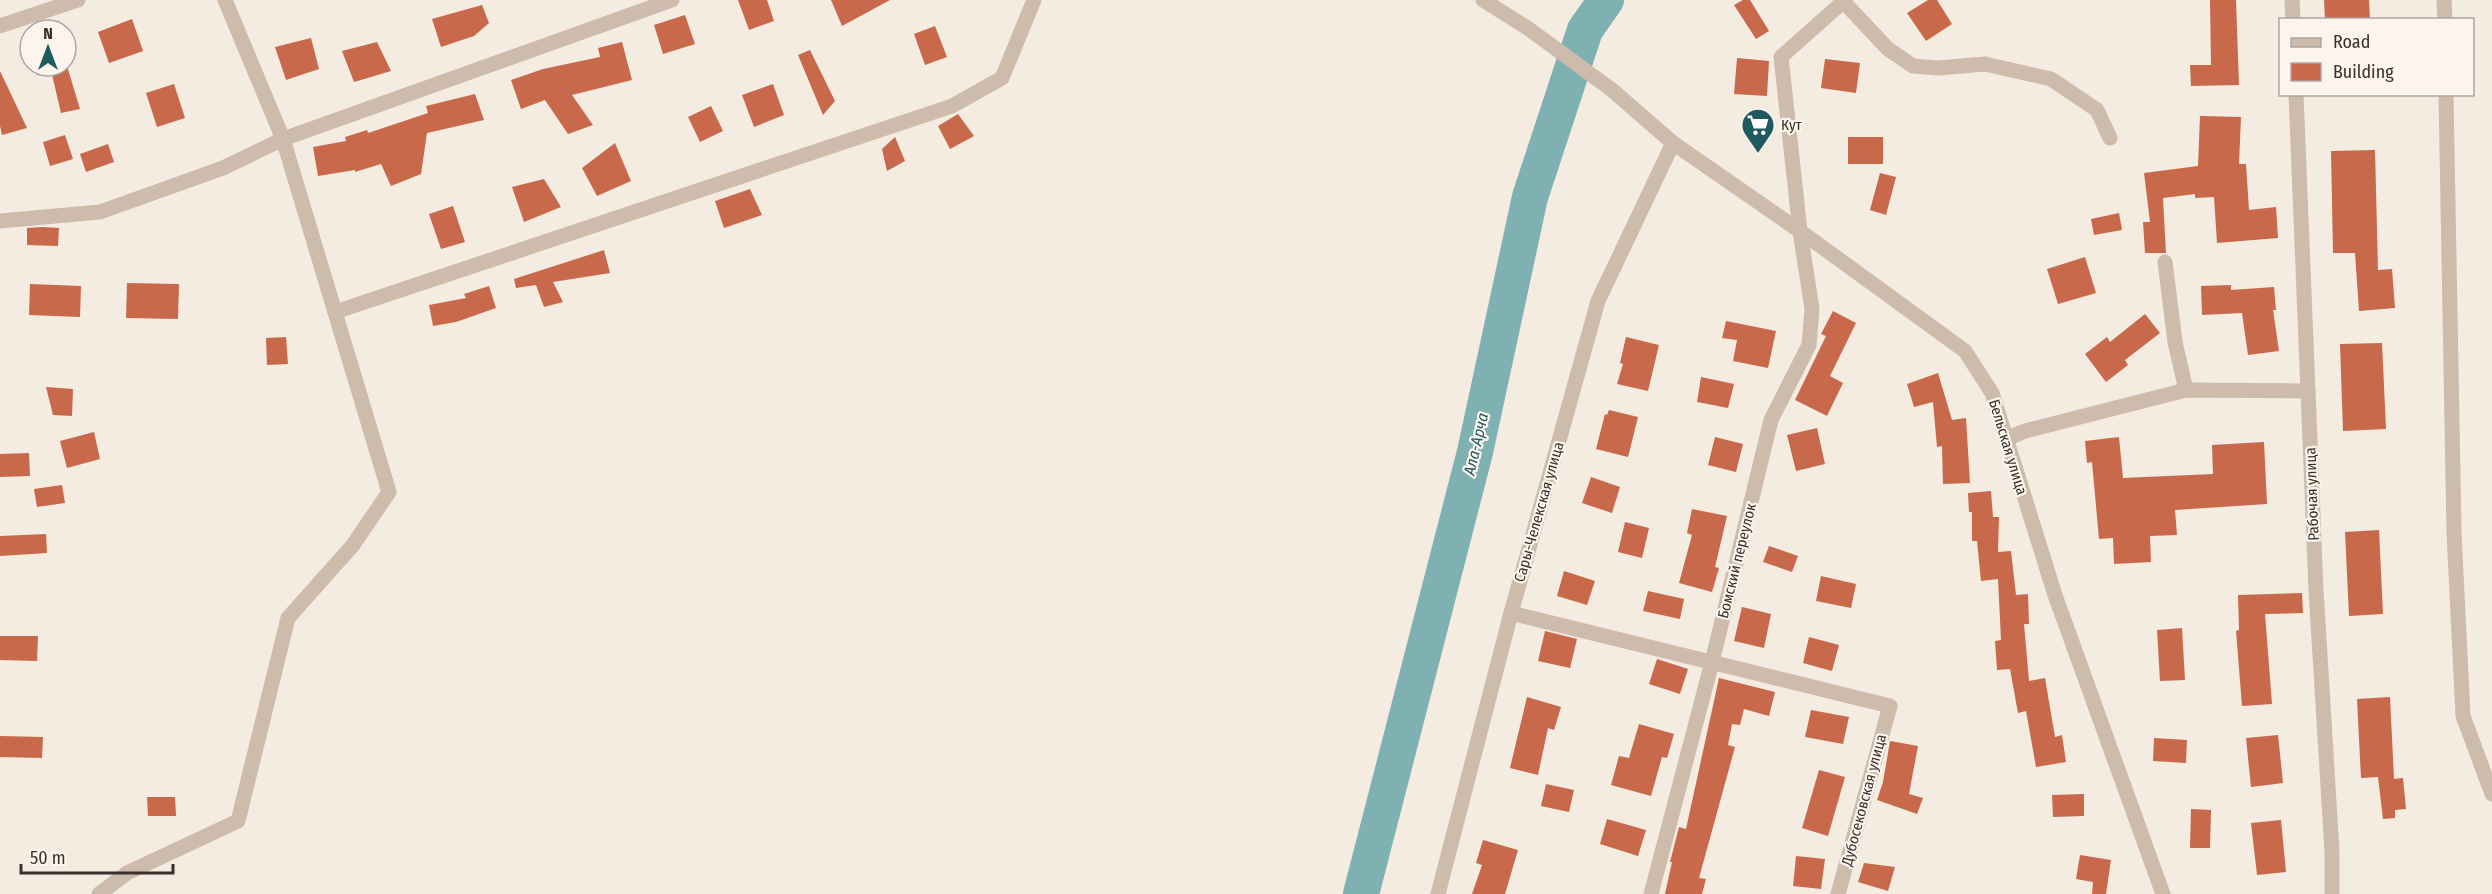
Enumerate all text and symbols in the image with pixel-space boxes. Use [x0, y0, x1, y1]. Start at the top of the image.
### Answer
north arrow [18, 18, 78, 78]
legend [2279, 18, 2474, 96]
text: N [43, 24, 53, 43]
text: Road [2333, 31, 2370, 53]
text: Building [2333, 61, 2394, 83]
supermarket icon: Кут [1740, 107, 1776, 154]
place label: Кут [1781, 116, 1803, 134]
street label: Бельская улица [1985, 397, 2031, 497]
water label: Ала-Арча [1459, 411, 1492, 478]
street label: Сары-Челекская улица [1510, 440, 1568, 584]
street label: Рабочая улица [2301, 447, 2323, 541]
street label: Бомский переулок [1714, 502, 1760, 620]
street label: Дубосековская улица [1838, 732, 1890, 869]
scale bar [21, 837, 172, 875]
text: 50 m [30, 847, 66, 869]

